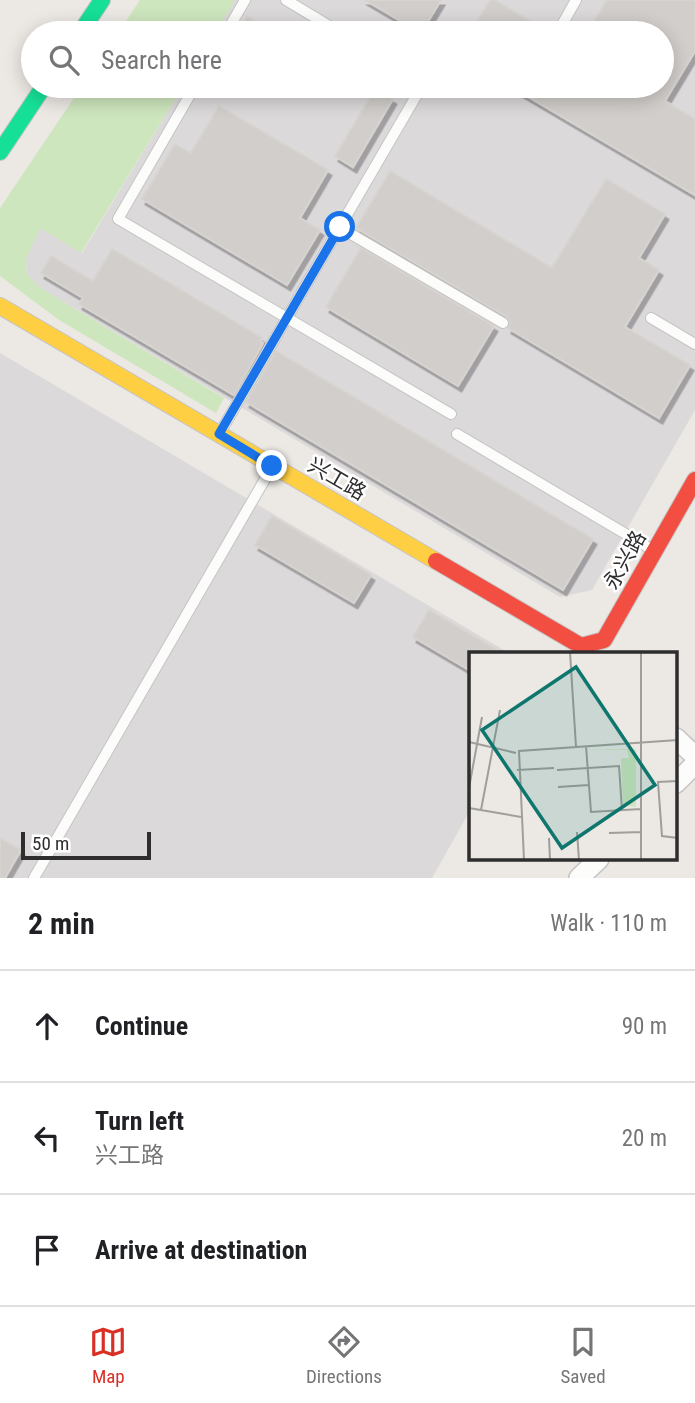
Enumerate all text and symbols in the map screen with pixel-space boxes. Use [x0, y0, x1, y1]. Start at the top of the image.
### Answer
search box [21, 21, 674, 98]
icon: search [45, 41, 83, 79]
text: Search here [101, 45, 222, 75]
route start [324, 211, 355, 242]
route end [256, 450, 287, 481]
street label: 兴工路 [304, 453, 370, 505]
street label: 永兴路 [599, 527, 651, 593]
inset map [469, 652, 678, 860]
scale bar [21, 829, 150, 861]
text: 50 m [32, 832, 69, 855]
text: 2 min [28, 906, 95, 941]
text: Walk · 110 m [550, 910, 667, 937]
icon: ahead [28, 1007, 66, 1045]
text: Continue [95, 1011, 188, 1041]
text: 90 m [622, 1013, 667, 1040]
text: Turn left [95, 1106, 184, 1136]
icon: left [28, 1119, 66, 1157]
text: 20 m [622, 1125, 667, 1152]
text: 兴工路 [95, 1142, 164, 1169]
icon: arrive [28, 1231, 66, 1269]
text: Arrive at destination [95, 1235, 307, 1265]
tab: Map [89, 1323, 127, 1388]
tab: Directions [306, 1323, 382, 1388]
tab: Saved [560, 1323, 606, 1388]

